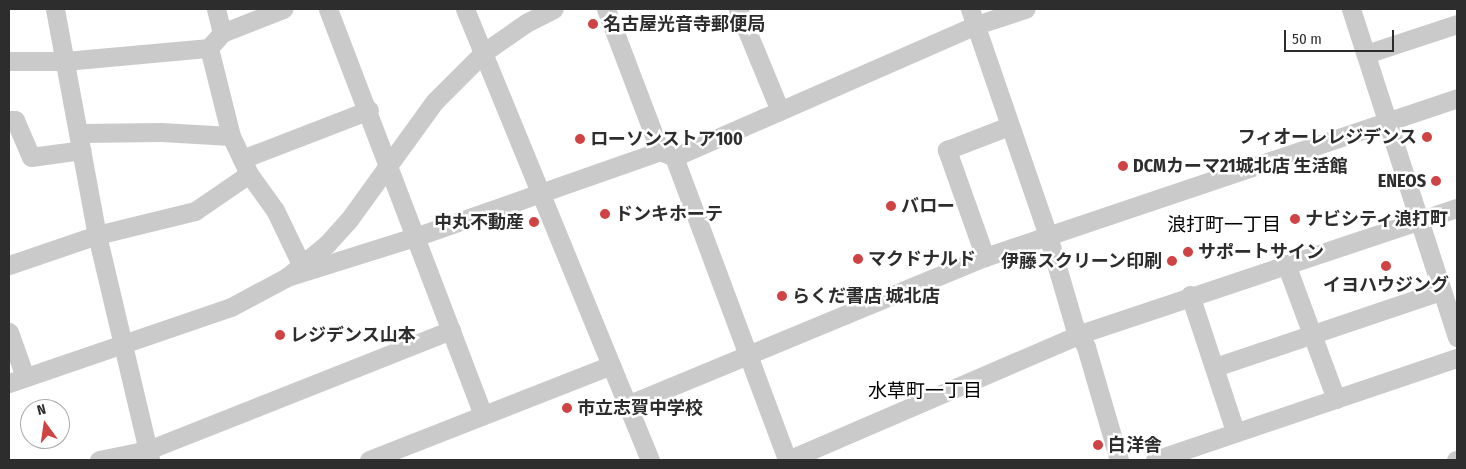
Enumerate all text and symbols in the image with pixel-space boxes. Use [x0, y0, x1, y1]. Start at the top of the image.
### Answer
place label: 名古屋光音寺郵便局 [603, 13, 765, 35]
marker: 名古屋光音寺郵便局 [587, 18, 599, 30]
scale bar [1286, 20, 1396, 52]
text: 50 m [1292, 30, 1322, 48]
place label: フィオーレレジデンス [1237, 126, 1417, 148]
place label: ローソンストア100 [590, 128, 743, 150]
marker: フィオーレレジデンス [1421, 131, 1433, 143]
marker: ローソンストア100 [574, 133, 586, 145]
place label: DCMカーマ21城北店 生活館 [1133, 155, 1347, 177]
marker: DCMカーマ21城北店 生活館 [1117, 160, 1129, 172]
place label: ENEOS [1378, 170, 1426, 192]
marker: ENEOS [1430, 175, 1442, 187]
place label: バロー [901, 195, 955, 217]
marker: バロー [885, 200, 897, 212]
place label: ドンキホーテ [615, 203, 723, 225]
marker: ドンキホーテ [599, 208, 611, 220]
place label: ナビシティ浪打町 [1305, 208, 1449, 230]
place label: 中丸不動産 [434, 211, 524, 233]
marker: ナビシティ浪打町 [1289, 213, 1301, 225]
district label: 浪打町一丁目 [1167, 214, 1281, 236]
marker: 中丸不動産 [528, 216, 540, 228]
place label: サポートサイン [1198, 241, 1324, 263]
marker: サポートサイン [1182, 246, 1194, 258]
place label: マクドナルド [868, 248, 976, 270]
place label: 伊藤スクリーン印刷 [1000, 250, 1162, 272]
marker: マクドナルド [852, 253, 864, 265]
marker: 伊藤スクリーン印刷 [1166, 255, 1178, 267]
marker: イヨハウジング [1380, 260, 1392, 272]
place label: イヨハウジング [1323, 274, 1449, 296]
place label: らくだ書店 城北店 [792, 285, 940, 307]
marker: らくだ書店 城北店 [776, 290, 788, 302]
place label: レジデンス山本 [290, 324, 416, 346]
marker: レジデンス山本 [274, 329, 286, 341]
district label: 水草町一丁目 [868, 380, 982, 402]
place label: 市立志賀中学校 [577, 397, 703, 419]
north arrow [20, 399, 70, 449]
text: N [35, 401, 48, 419]
marker: 市立志賀中学校 [561, 402, 573, 414]
place label: 白洋舎 [1108, 434, 1162, 456]
marker: 白洋舎 [1092, 439, 1104, 451]

